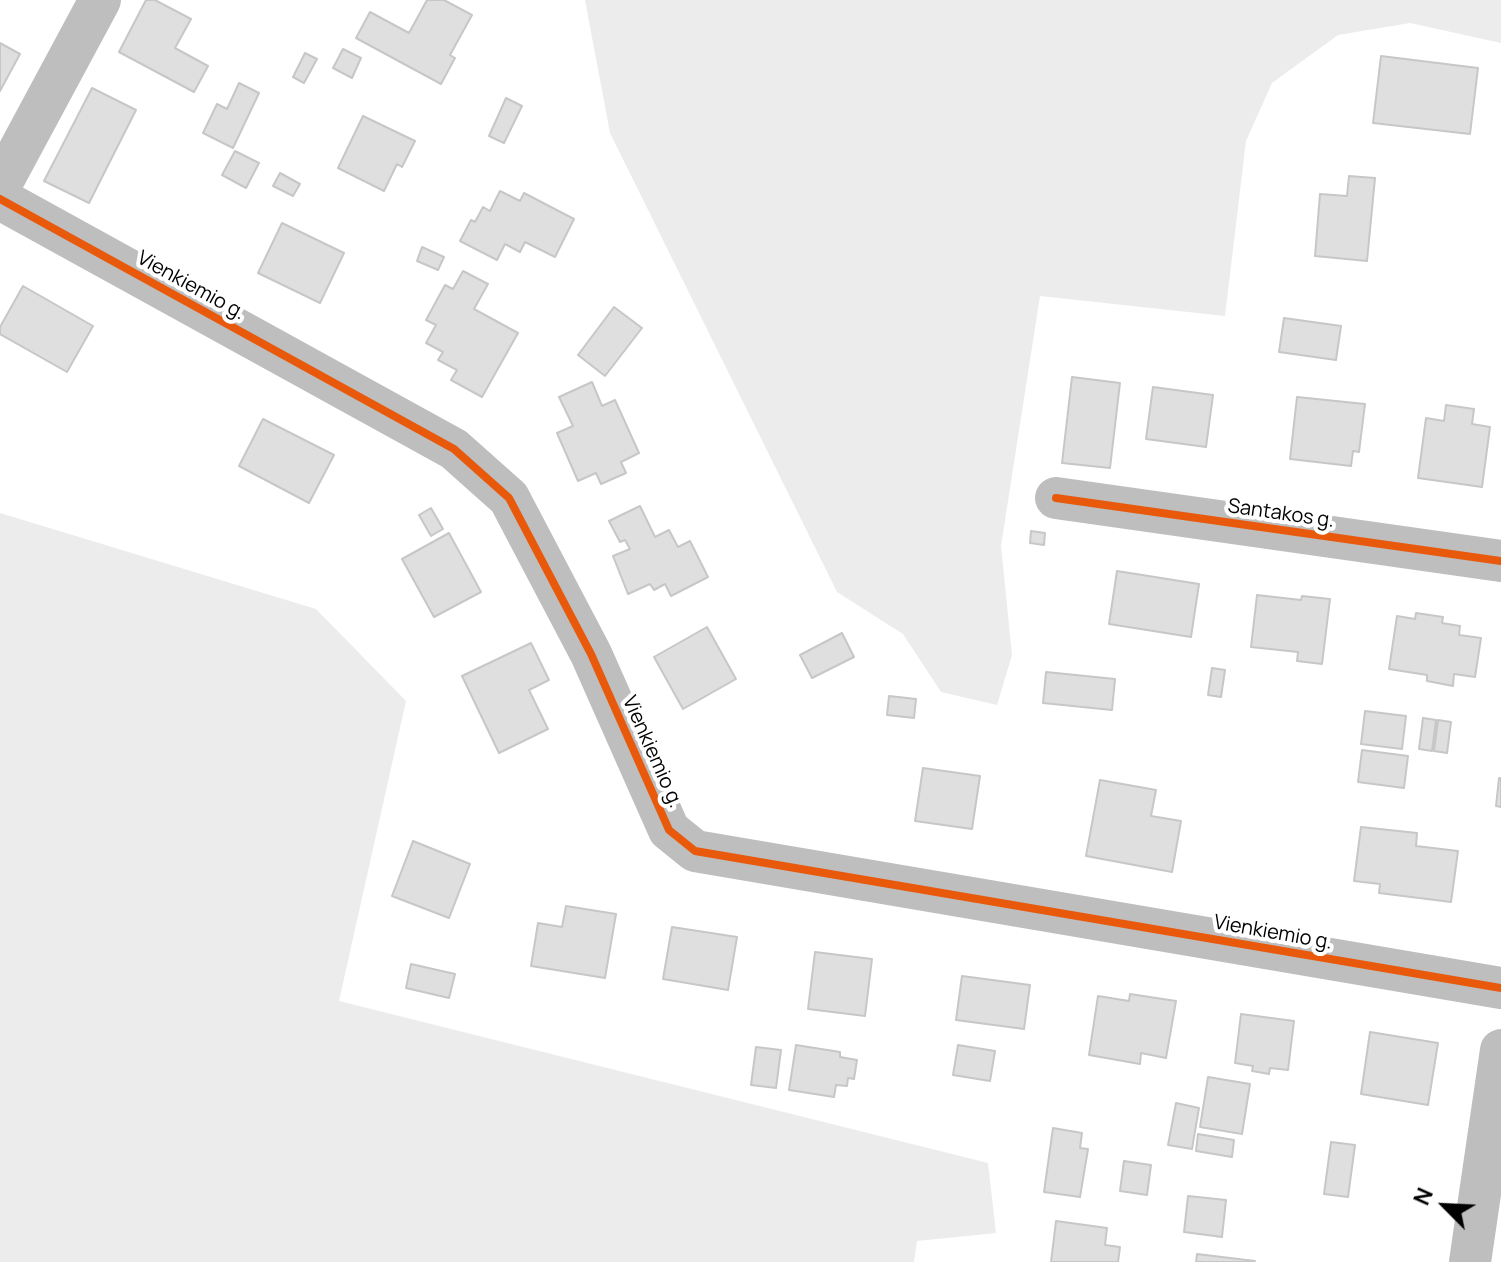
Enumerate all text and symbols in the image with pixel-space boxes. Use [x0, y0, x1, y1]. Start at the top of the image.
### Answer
street label: Vienkiemio g. [133, 246, 249, 326]
street label: Santakos g. [1226, 495, 1336, 533]
street label: Vienkiemio g. [617, 692, 687, 812]
street label: Vienkiemio g. [1212, 911, 1334, 955]
north arrow [1405, 1166, 1485, 1246]
text: N [1406, 1183, 1440, 1210]

